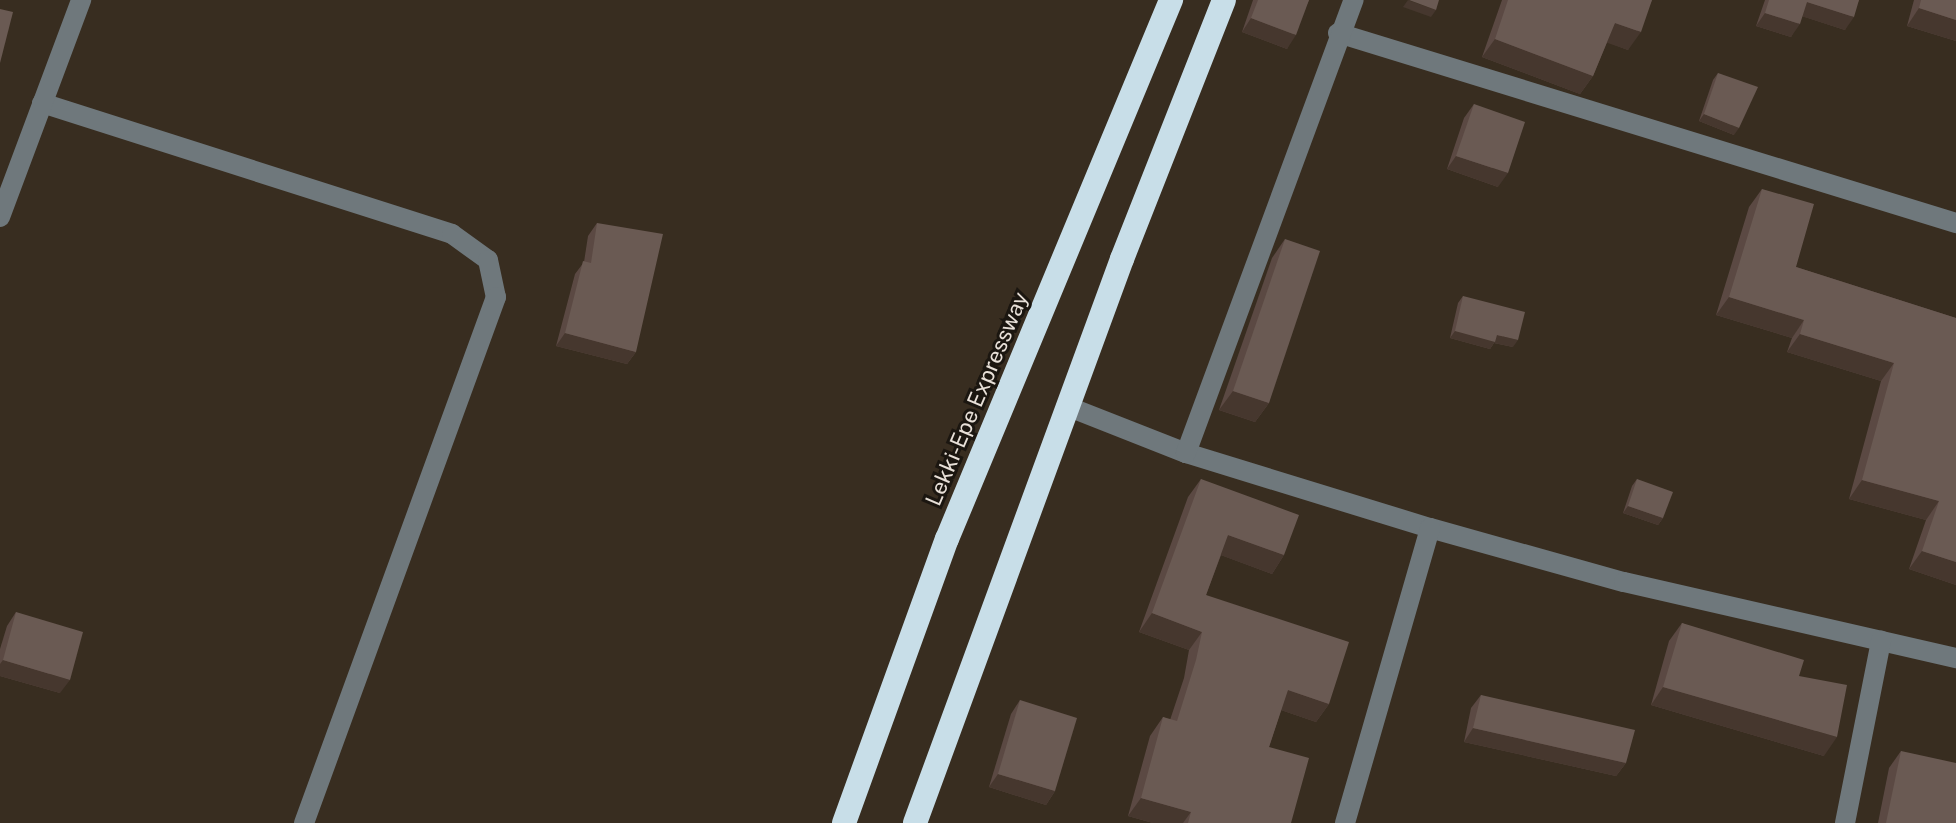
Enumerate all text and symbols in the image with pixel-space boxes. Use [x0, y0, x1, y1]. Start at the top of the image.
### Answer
street label: Lekki-Epe Expressway [920, 288, 1034, 510]

